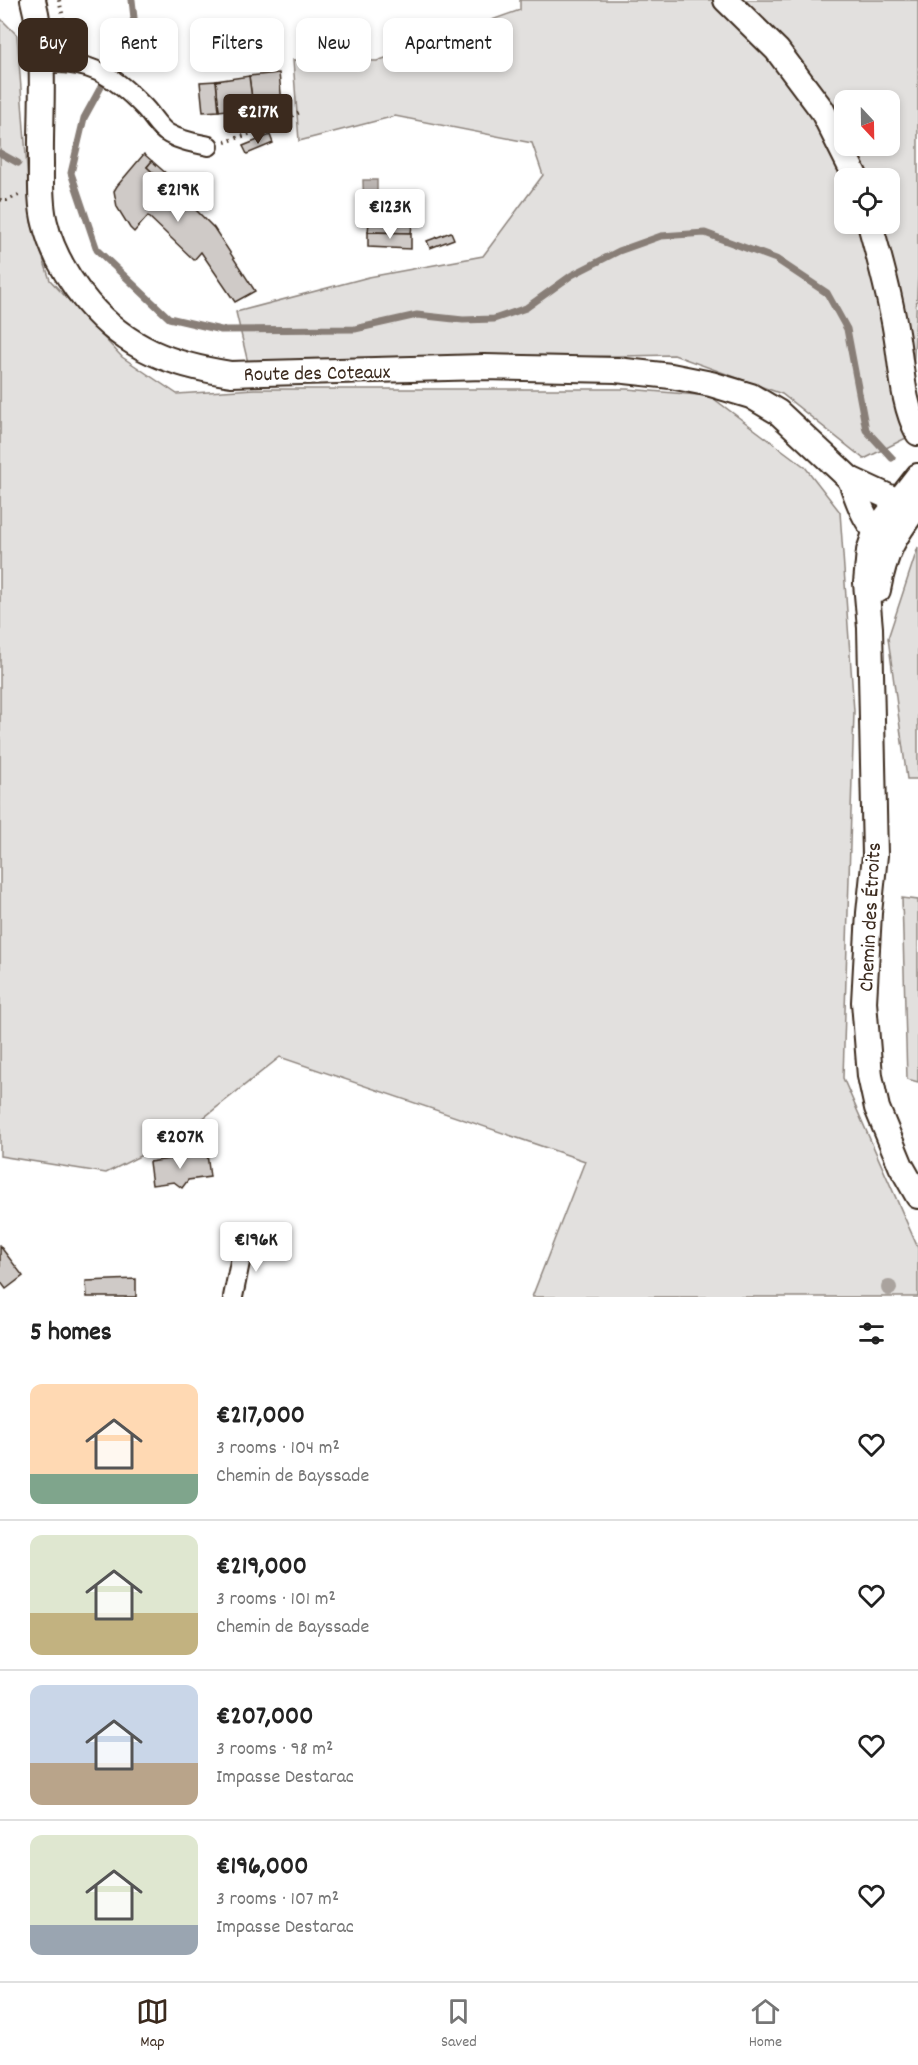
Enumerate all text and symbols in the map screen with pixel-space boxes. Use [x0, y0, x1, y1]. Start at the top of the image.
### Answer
chip: Buy [18, 18, 88, 72]
chip: Rent [100, 18, 178, 72]
chip: Filters [190, 18, 284, 72]
chip: New [296, 18, 371, 72]
chip: Apartment [383, 18, 513, 72]
north arrow [834, 90, 900, 156]
map controls [834, 90, 900, 234]
pin: €217K [216, 94, 300, 145]
text: €217K [237, 99, 279, 127]
button: locate [834, 168, 900, 234]
pin: €219K [136, 172, 220, 223]
text: €219K [157, 177, 199, 205]
pin: €123K [348, 189, 432, 240]
text: €123K [369, 194, 411, 222]
street label: Route des Coteaux [244, 359, 391, 391]
street label: Chemin des Étroits [853, 842, 891, 993]
pin: €207K [138, 1119, 222, 1170]
text: €207K [156, 1124, 204, 1152]
pin: €196K [214, 1222, 298, 1273]
text: €196K [234, 1227, 278, 1255]
text: 5 homes [30, 1315, 112, 1352]
icon: filters [855, 1317, 888, 1350]
text: €217,000 [216, 1398, 305, 1435]
icon: home [78, 1408, 150, 1480]
icon: heart [855, 1428, 888, 1461]
text: 3 rooms · 104 m² [216, 1435, 340, 1463]
text: Chemin de Bayssade [216, 1463, 369, 1491]
text: €219,000 [216, 1549, 307, 1586]
icon: home [78, 1559, 150, 1631]
icon: heart [855, 1579, 888, 1612]
text: 3 rooms · 101 m² [216, 1586, 336, 1614]
text: Chemin de Bayssade [216, 1614, 369, 1642]
text: €207,000 [216, 1699, 313, 1736]
icon: home [78, 1709, 150, 1781]
icon: heart [855, 1729, 888, 1762]
text: 3 rooms · 98 m² [216, 1736, 333, 1764]
text: Impasse Destarac [216, 1764, 354, 1792]
text: €196,000 [216, 1849, 308, 1886]
icon: home [78, 1859, 150, 1931]
icon: heart [855, 1879, 888, 1912]
text: 3 rooms · 107 m² [216, 1886, 339, 1914]
text: Impasse Destarac [216, 1914, 354, 1942]
tab: Map [136, 1995, 169, 2054]
tab: Saved [441, 1995, 477, 2054]
tab: Home [749, 1995, 782, 2054]

